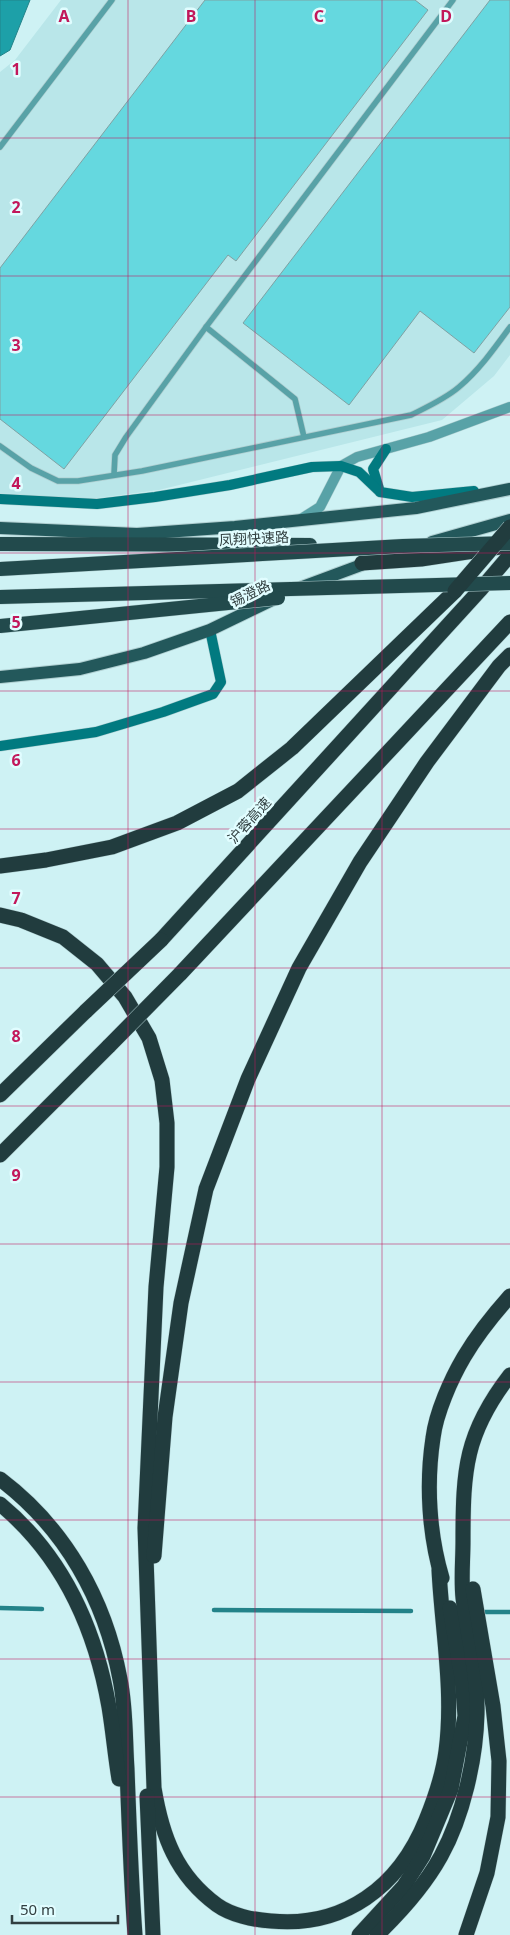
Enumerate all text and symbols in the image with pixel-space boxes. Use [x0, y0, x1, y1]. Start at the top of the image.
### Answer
text: A [58, 5, 70, 27]
text: B [186, 5, 196, 27]
text: C [314, 5, 324, 27]
text: D [440, 5, 452, 27]
text: 1 [11, 58, 21, 80]
text: 2 [11, 196, 21, 218]
text: 3 [11, 334, 21, 356]
text: 4 [11, 472, 21, 494]
street label: 凤翔快速路 [219, 527, 289, 549]
street label: 锡澄路 [227, 575, 273, 611]
text: 5 [11, 611, 21, 633]
text: 6 [11, 749, 21, 771]
street label: 沪蓉高速 [223, 793, 275, 847]
text: 7 [11, 887, 21, 909]
text: 8 [11, 1025, 21, 1047]
text: 9 [11, 1164, 21, 1186]
scale bar [12, 1892, 119, 1924]
text: 50 m [20, 1899, 55, 1919]

